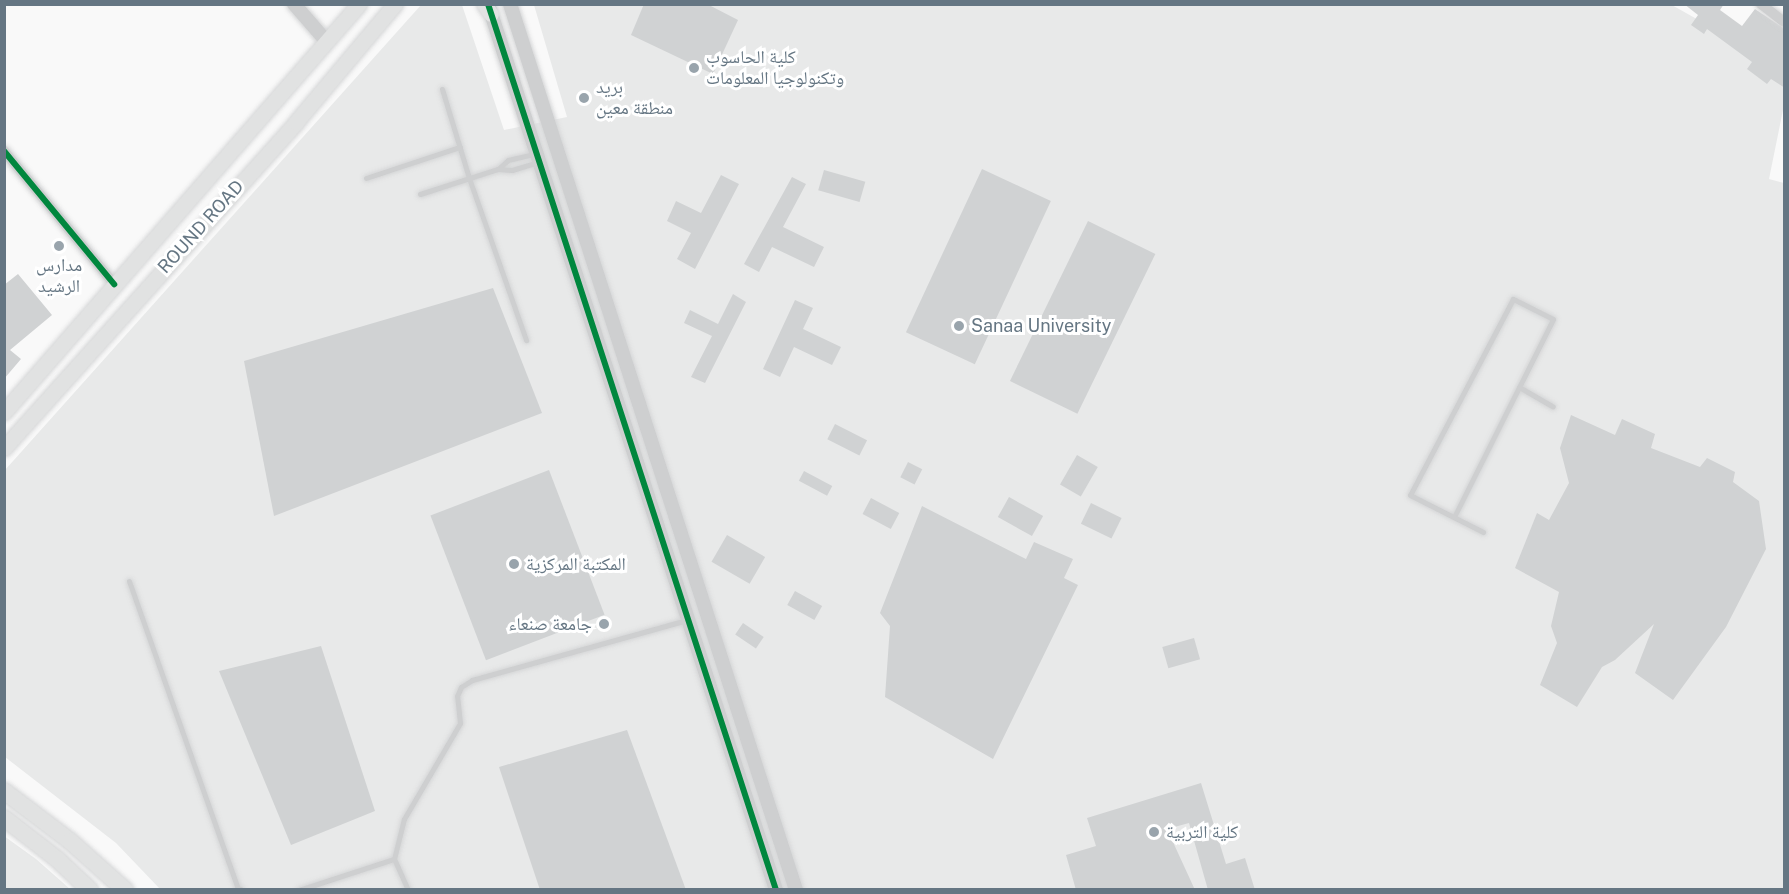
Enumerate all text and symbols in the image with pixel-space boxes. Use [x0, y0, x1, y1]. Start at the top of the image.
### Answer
place label: كلية الحاسوب وتكنولوجيا المعلومات [706, 47, 844, 90]
marker: كلية الحاسوب وتكنولوجيا المعلومات [687, 61, 701, 75]
place label: بريد منطقة معين [596, 77, 673, 119]
marker: بريد منطقة معين [577, 91, 591, 105]
street label: ROUND ROAD [154, 176, 248, 278]
marker: مدارس الرشيد [52, 239, 66, 253]
place label: مدارس الرشيد [36, 255, 82, 298]
place label: Sanaa University [971, 315, 1111, 337]
marker: Sanaa University [952, 319, 966, 333]
place label: المكتبة المركزية [526, 553, 626, 575]
marker: المكتبة المركزية [507, 557, 521, 571]
place label: جامعة صنعاء [509, 613, 592, 635]
marker: جامعة صنعاء [597, 617, 611, 631]
place label: كلية التربية [1166, 821, 1238, 843]
marker: كلية التربية [1147, 825, 1161, 839]

